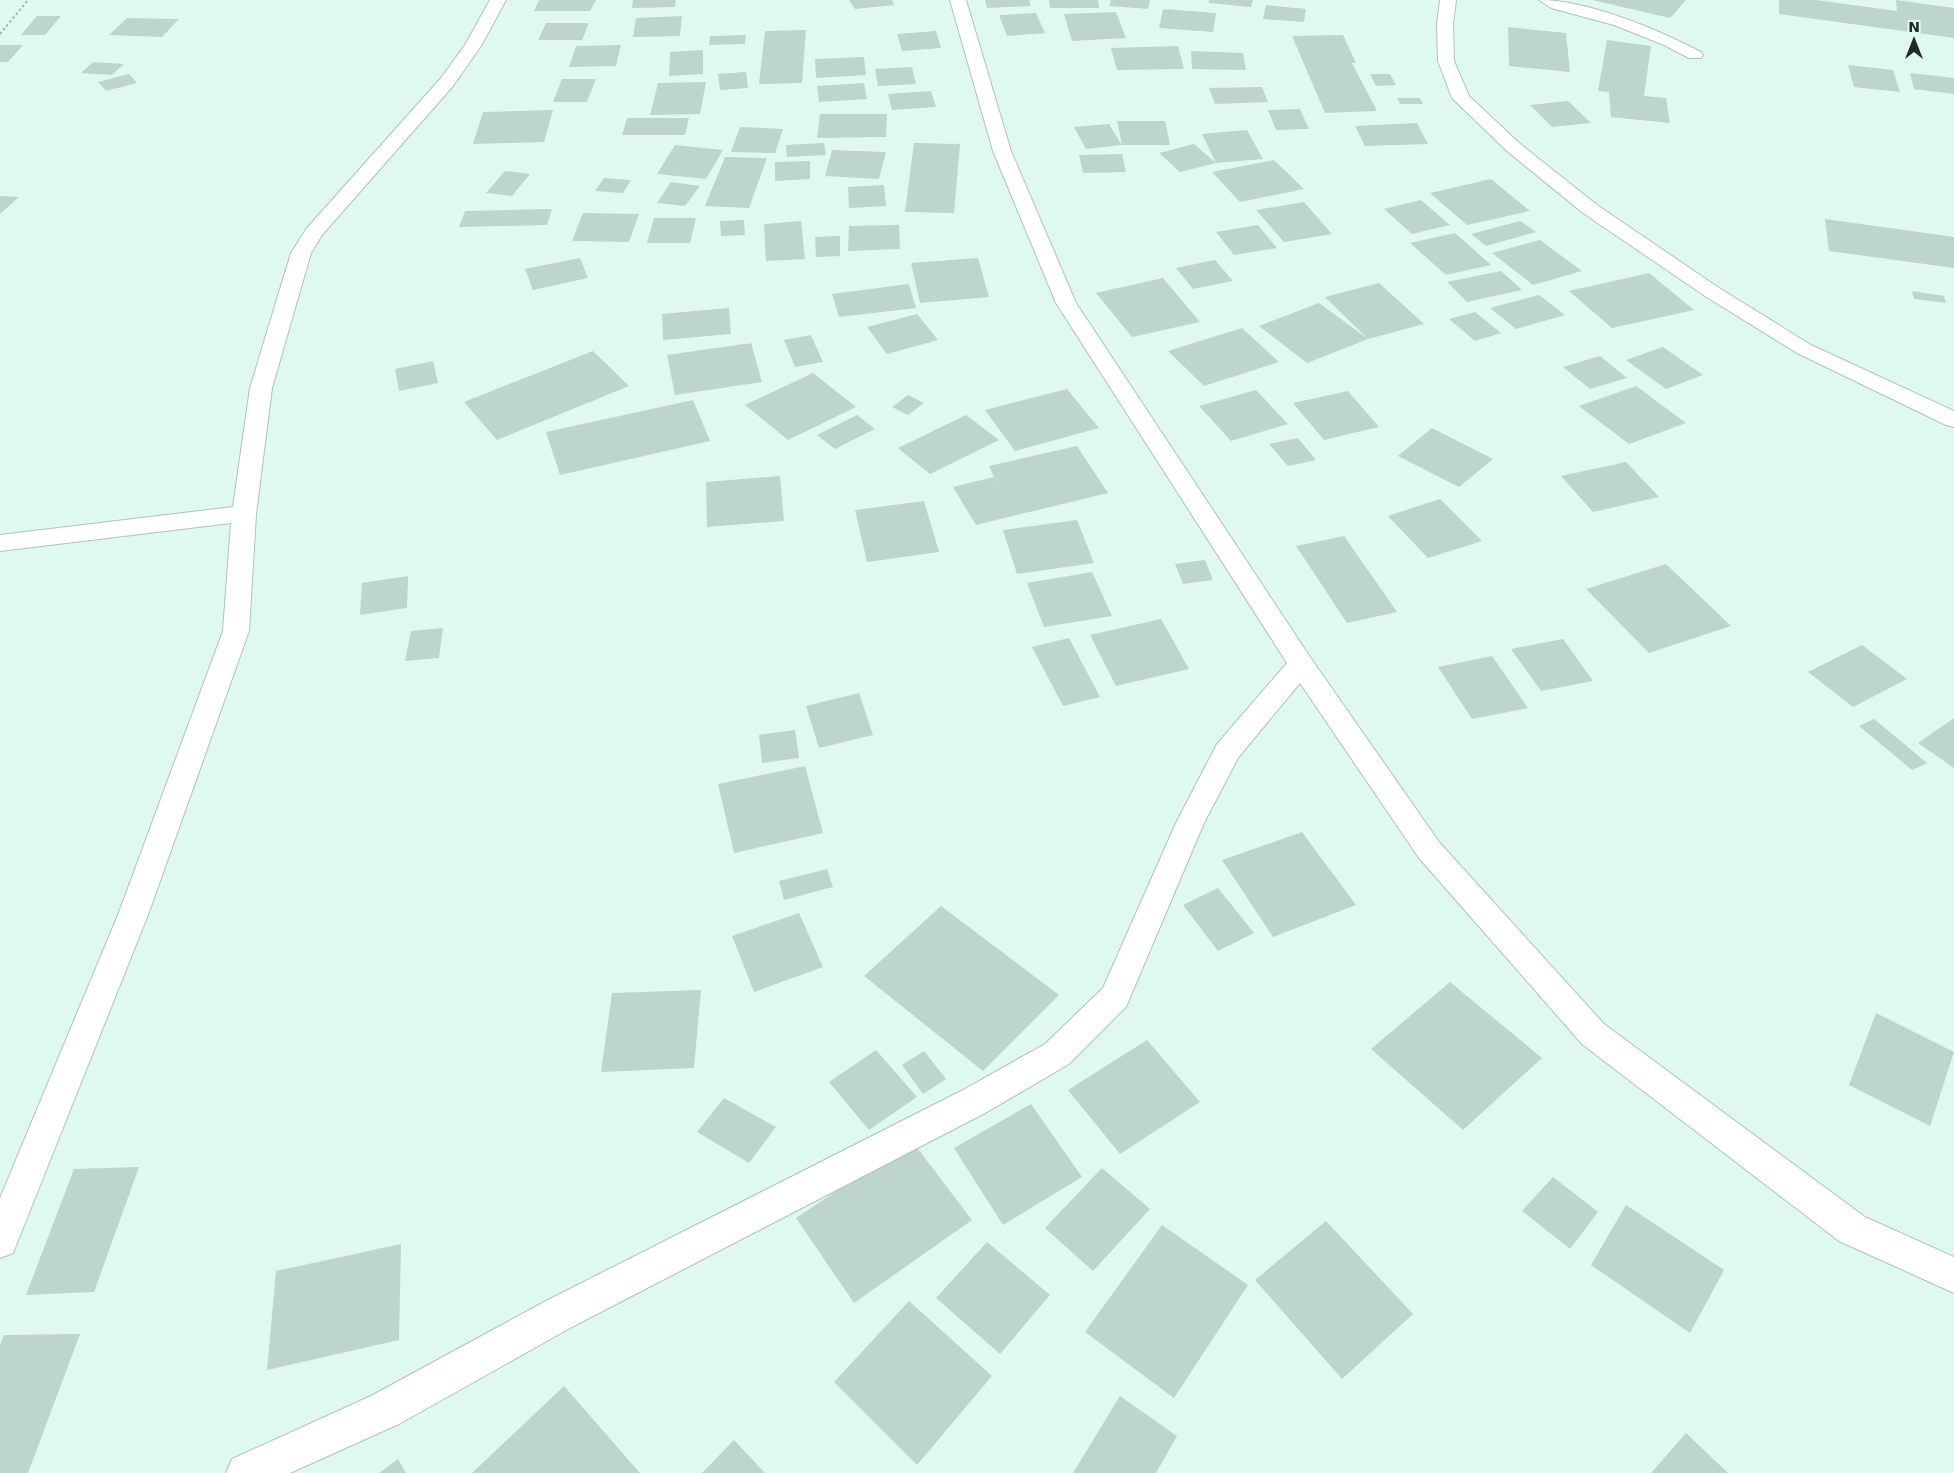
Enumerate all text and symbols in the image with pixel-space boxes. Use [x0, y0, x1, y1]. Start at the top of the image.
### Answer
north arrow [1889, 15, 1939, 65]
text: N [1908, 19, 1920, 35]

